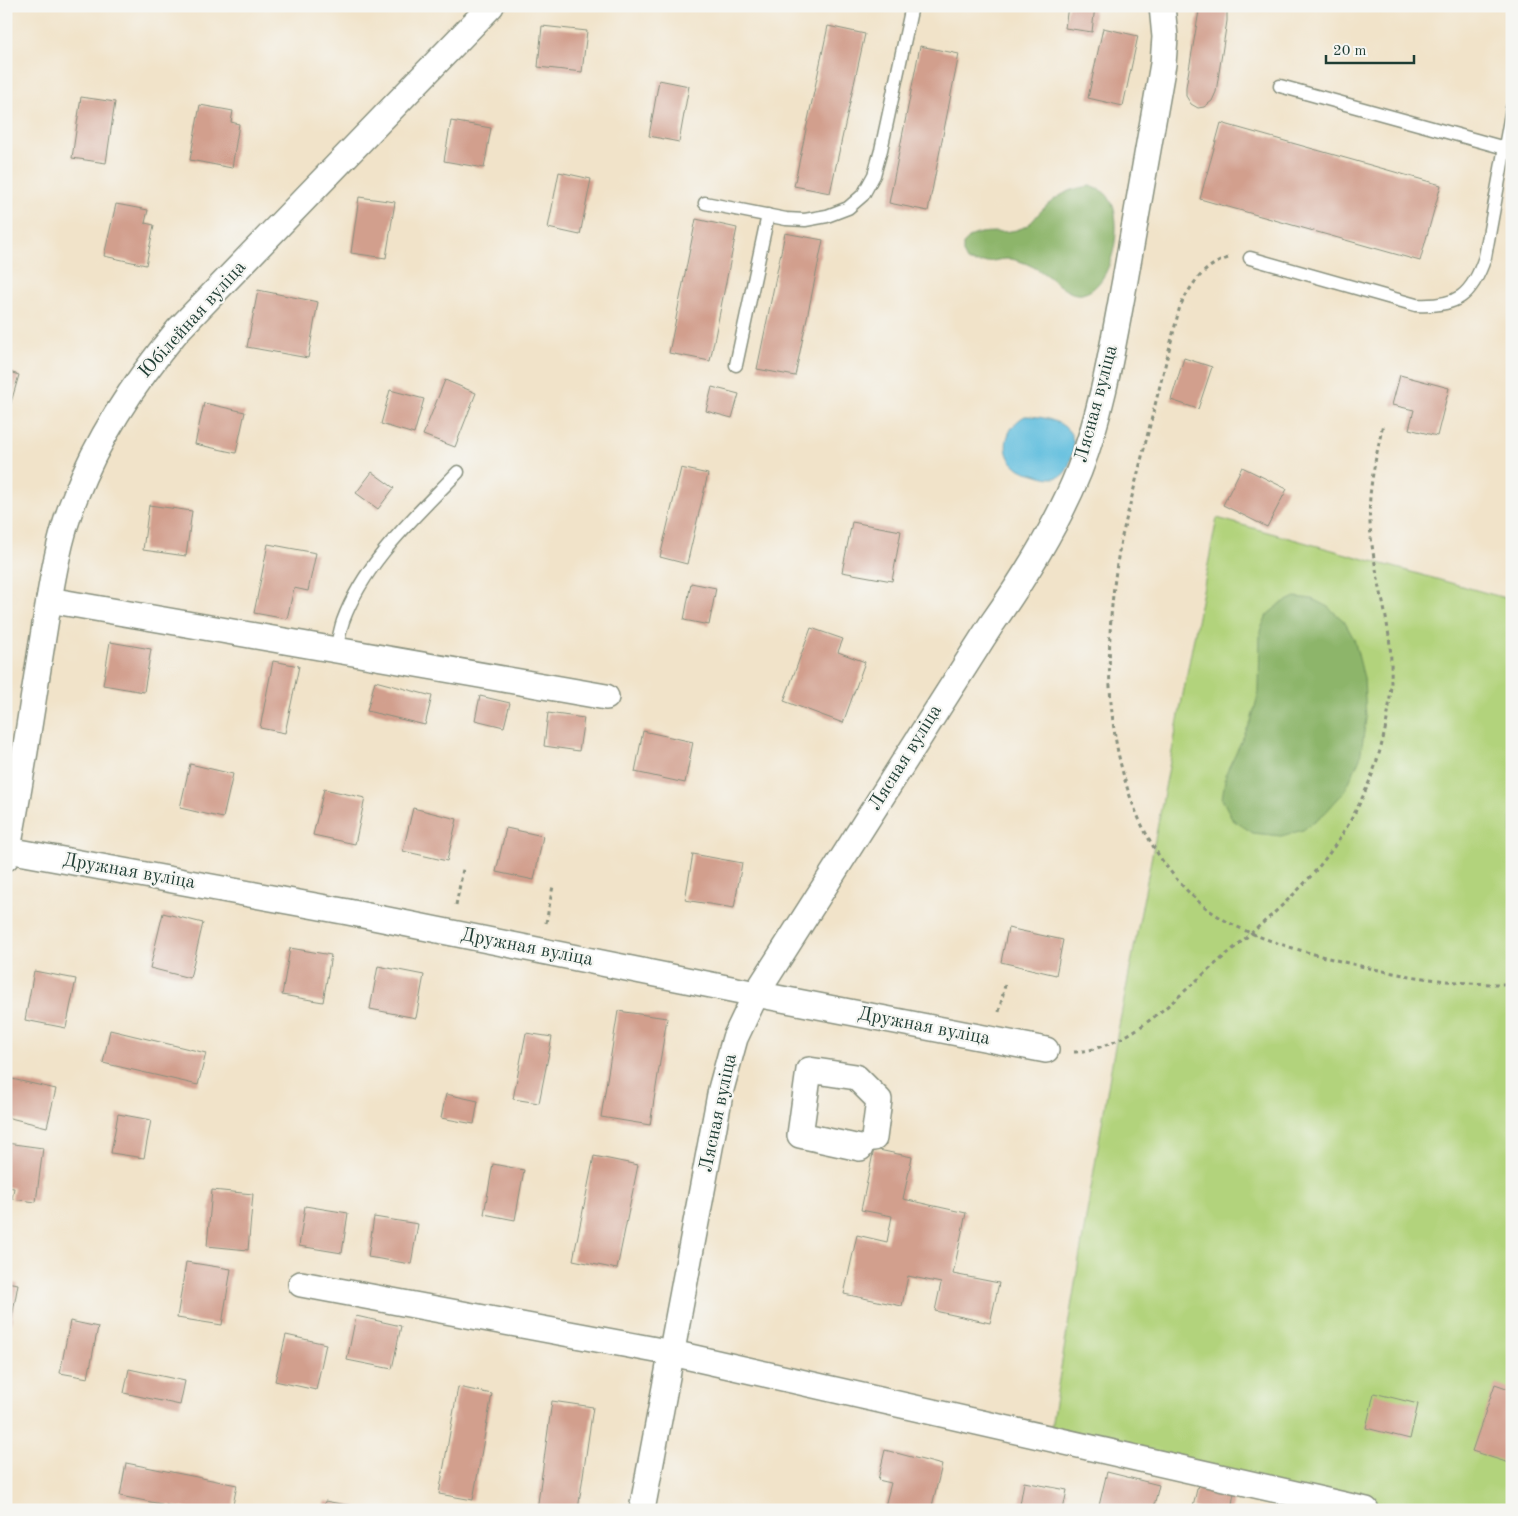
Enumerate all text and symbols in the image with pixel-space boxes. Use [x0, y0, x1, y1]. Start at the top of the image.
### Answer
scale bar [1326, 32, 1413, 64]
text: 20 m [1333, 44, 1367, 59]
street label: Юбілейная вуліца [136, 258, 251, 382]
street label: Лясная вуліца [1072, 343, 1122, 465]
street label: Лясная вуліца [866, 701, 946, 814]
street label: Дружная вуліца [61, 851, 197, 893]
street label: Дружная вуліца [459, 926, 595, 970]
street label: Дружная вуліца [856, 1005, 992, 1049]
street label: Лясная вуліца [697, 1051, 741, 1174]

